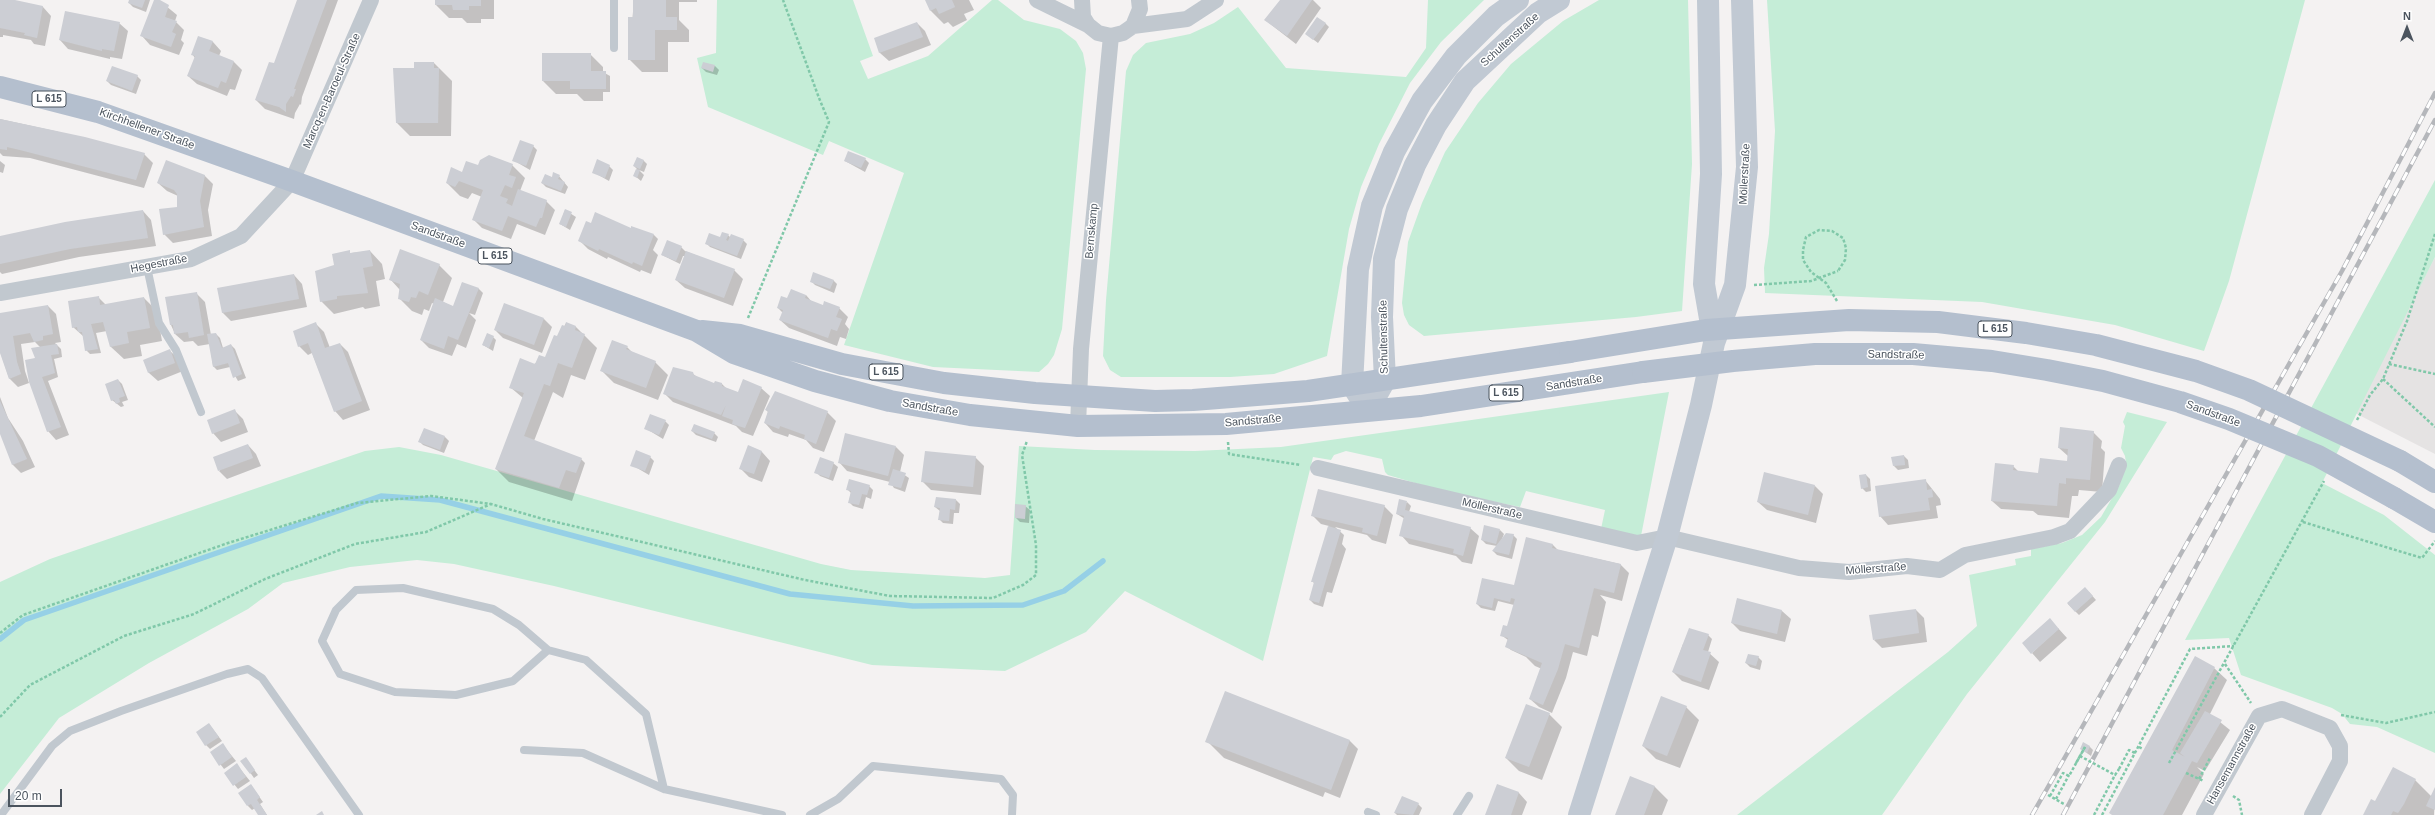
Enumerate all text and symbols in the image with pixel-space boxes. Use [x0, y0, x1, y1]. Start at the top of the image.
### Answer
north arrow [2387, 8, 2427, 48]
street label: Schultenstraße [1478, 10, 1542, 70]
text: N [2403, 10, 2411, 22]
street label: Marcq-en-Baroeul-Straße [301, 31, 363, 151]
road number: L 615 [32, 91, 66, 107]
street label: Kirchhellener Straße [98, 106, 196, 152]
street label: Möllerstraße [1737, 143, 1753, 205]
street label: Bernskamp [1083, 203, 1101, 259]
street label: Sandstraße [409, 219, 467, 251]
road number: L 615 [478, 248, 512, 264]
street label: Hegestraße [130, 252, 188, 276]
street label: Schultenstraße [1377, 300, 1391, 374]
road number: L 615 [1978, 321, 2012, 337]
street label: Sandstraße [1867, 348, 1925, 362]
road number: L 615 [869, 364, 903, 380]
street label: Sandstraße [1545, 372, 1603, 394]
road number: L 615 [1489, 385, 1523, 401]
street label: Sandstraße [901, 397, 959, 419]
street label: Sandstraße [2184, 398, 2242, 430]
street label: Sandstraße [1224, 412, 1282, 430]
street label: Möllerstraße [1461, 496, 1523, 522]
street label: Möllerstraße [1845, 560, 1907, 578]
street label: Hansemannstraße [2204, 721, 2260, 807]
scale bar [10, 781, 64, 807]
text: 20 m [15, 789, 42, 803]

